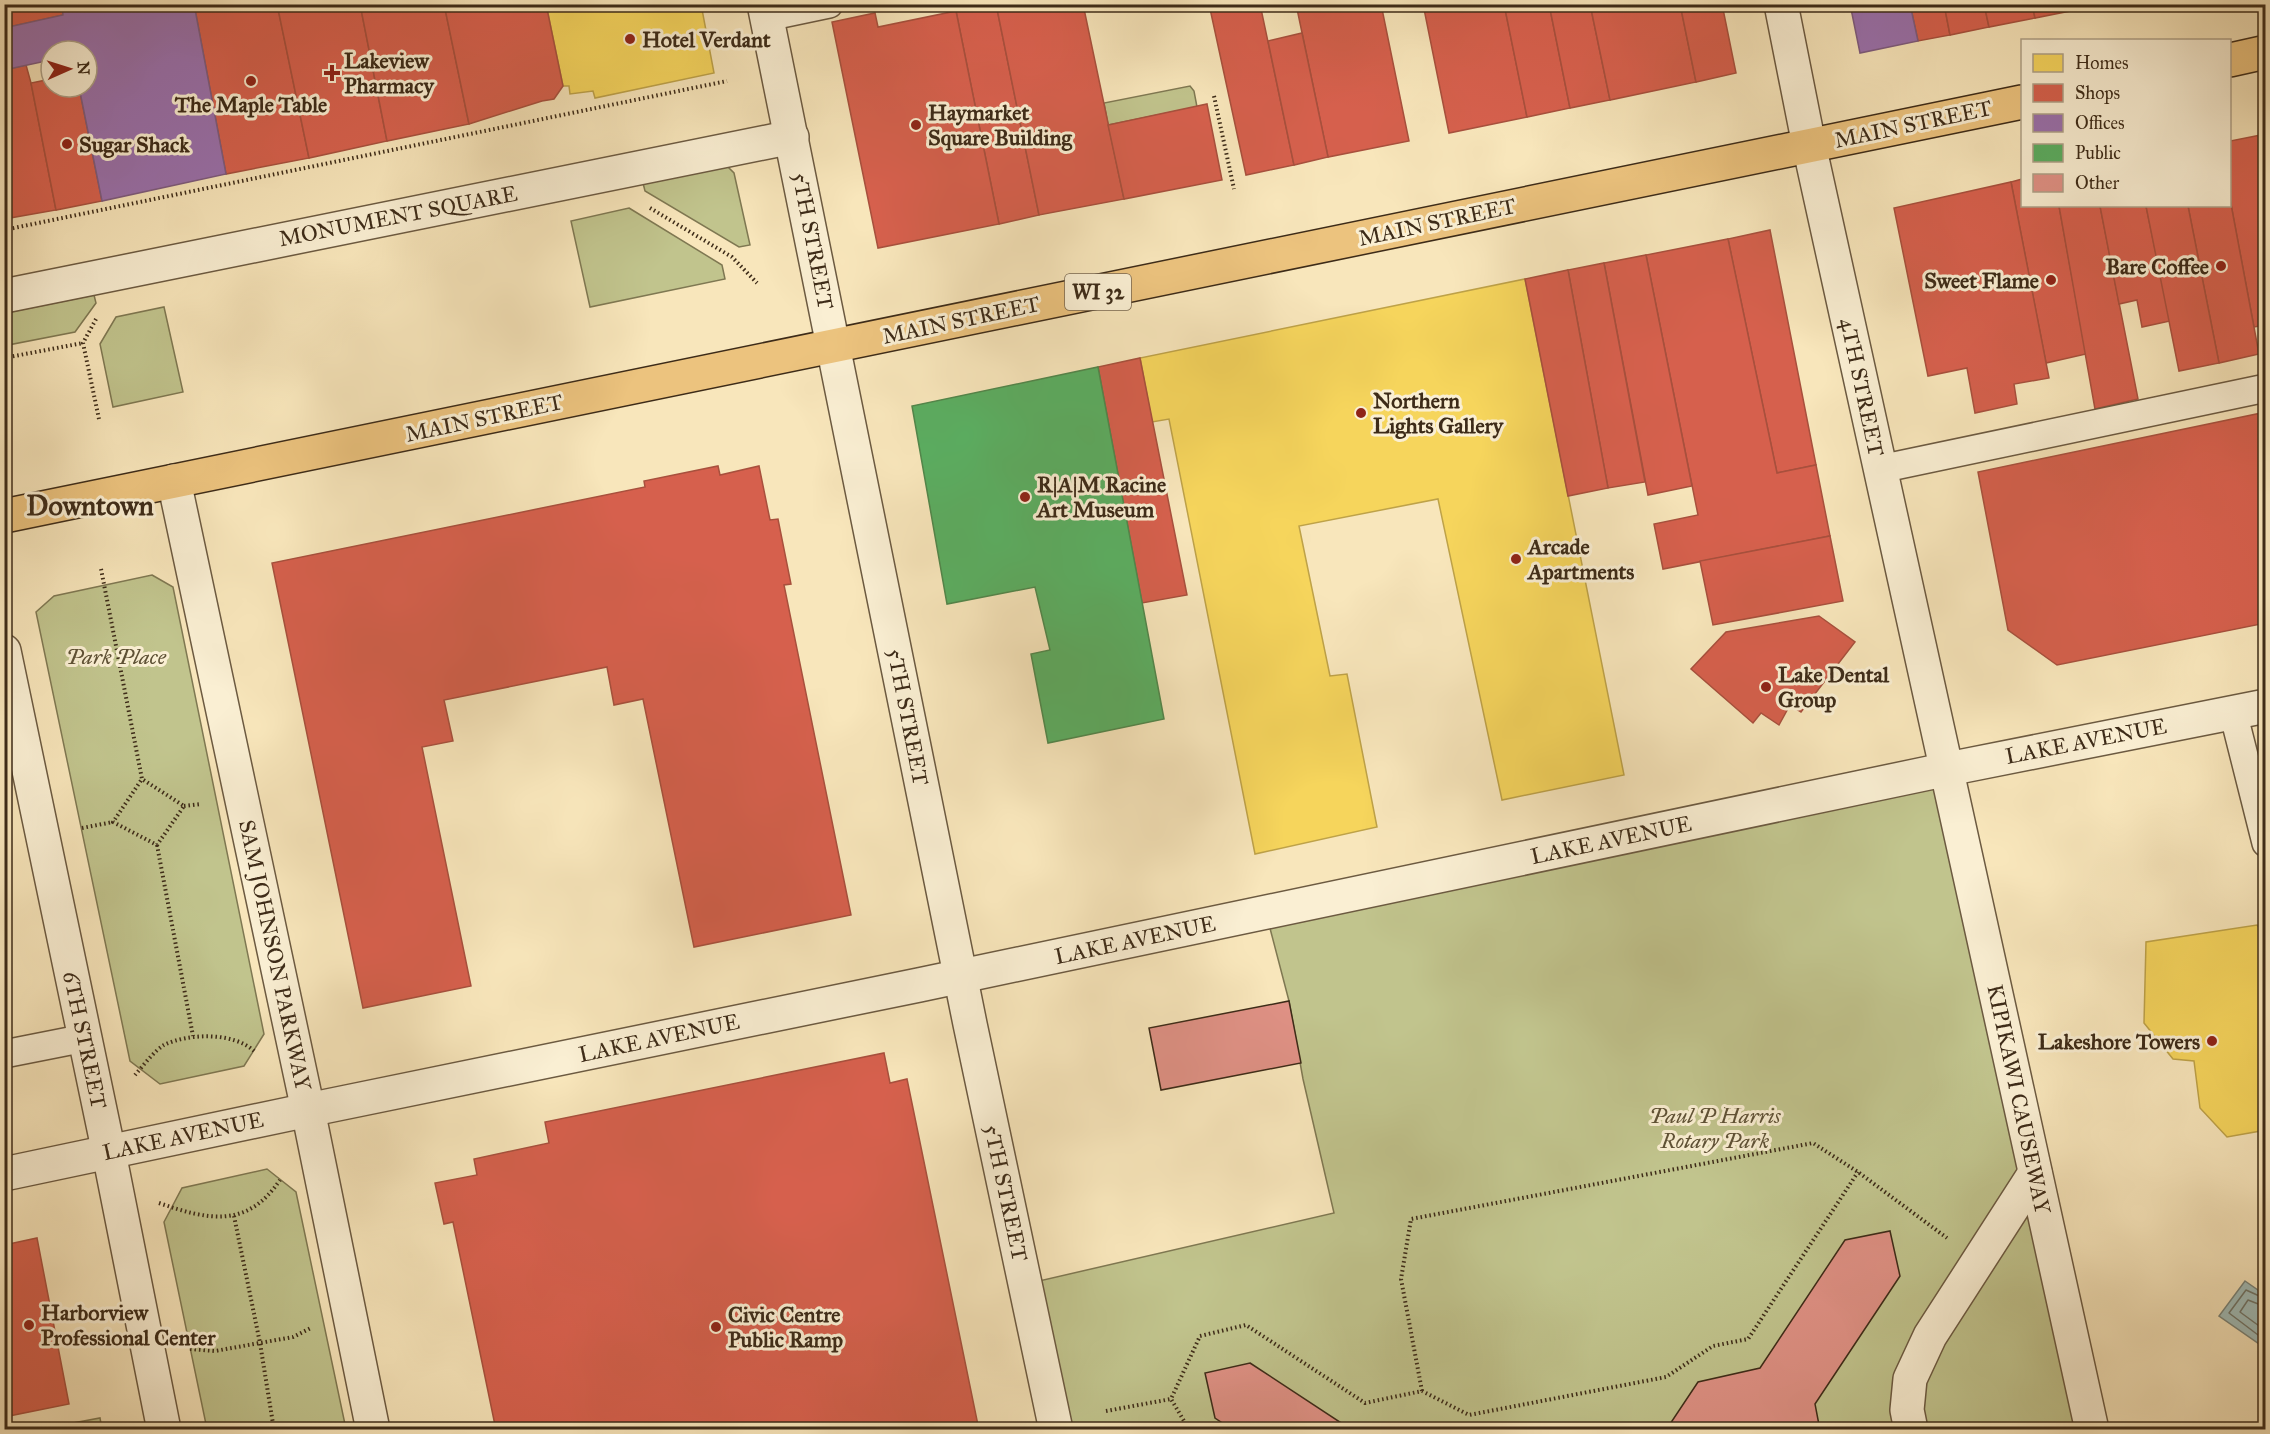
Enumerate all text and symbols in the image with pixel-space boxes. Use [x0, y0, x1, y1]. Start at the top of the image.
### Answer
place label: Hotel Verdant [642, 26, 771, 53]
marker: Hotel Verdant [623, 32, 637, 46]
north arrow [39, 39, 99, 99]
legend [2021, 39, 2231, 207]
place label: Lakeview Pharmacy [344, 47, 435, 99]
text: Homes [2075, 52, 2129, 74]
text: N [74, 61, 93, 76]
marker: Lakeview Pharmacy [325, 66, 339, 80]
marker: The Maple Table [244, 74, 258, 88]
text: Shops [2075, 82, 2120, 104]
place label: The Maple Table [174, 91, 327, 118]
street label: MAIN STREET [1832, 94, 1994, 154]
place label: Haymarket Square Building [928, 99, 1072, 151]
text: Offices [2075, 112, 2125, 134]
marker: Haymarket Square Building [909, 118, 923, 132]
place label: Sugar Shack [79, 131, 190, 158]
marker: Sugar Shack [60, 137, 74, 151]
text: Public [2075, 142, 2121, 164]
street label: 5TH STREET [786, 170, 840, 312]
text: Other [2075, 172, 2120, 194]
street label: MONUMENT SQUARE [276, 180, 520, 252]
street label: MAIN STREET [1356, 192, 1518, 252]
place label: Bare Coffee [2105, 253, 2209, 280]
marker: Bare Coffee [2214, 259, 2228, 273]
place label: Sweet Flame [1924, 267, 2039, 294]
marker: Sweet Flame [2044, 273, 2058, 287]
road number: WI 32 [1065, 274, 1131, 310]
street label: MAIN STREET [880, 290, 1042, 350]
street label: 4TH STREET [1834, 315, 1890, 459]
place label: Northern Lights Gallery [1373, 387, 1505, 439]
street label: MAIN STREET [403, 388, 565, 448]
marker: Northern Lights Gallery [1354, 406, 1368, 420]
place label: R|A|M Racine Art Museum [1035, 471, 1166, 523]
district label: Downtown [26, 488, 154, 523]
marker: R|A|M Racine Art Museum [1018, 490, 1032, 504]
place label: Arcade Apartments [1526, 533, 1634, 585]
marker: Arcade Apartments [1509, 552, 1523, 566]
park label: Park Place [66, 643, 167, 670]
street label: 5TH STREET [881, 646, 935, 788]
place label: Lake Dental Group [1778, 661, 1890, 713]
marker: Lake Dental Group [1759, 680, 1773, 694]
street label: LAKE AVENUE [2003, 712, 2169, 770]
street label: LAKE AVENUE [1528, 810, 1694, 870]
street label: SAM JOHNSON PARKWAY [233, 817, 317, 1094]
street label: LAKE AVENUE [1052, 910, 1218, 970]
street label: 6TH STREET [57, 969, 113, 1111]
street label: KIPIKAWI CAUSEWAY [1981, 982, 2057, 1217]
street label: LAKE AVENUE [576, 1008, 742, 1068]
place label: Lakeshore Towers [2038, 1028, 2200, 1055]
marker: Lakeshore Towers [2205, 1034, 2219, 1048]
park label: Paul P Harris Rotary Park [1649, 1102, 1781, 1154]
street label: LAKE AVENUE [100, 1106, 266, 1166]
street label: 5TH STREET [978, 1122, 1034, 1264]
place label: Harborview Professional Center [41, 1299, 216, 1351]
place label: Civic Centre Public Ramp [728, 1301, 843, 1353]
marker: Harborview Professional Center [22, 1318, 36, 1332]
marker: Civic Centre Public Ramp [709, 1320, 723, 1334]

